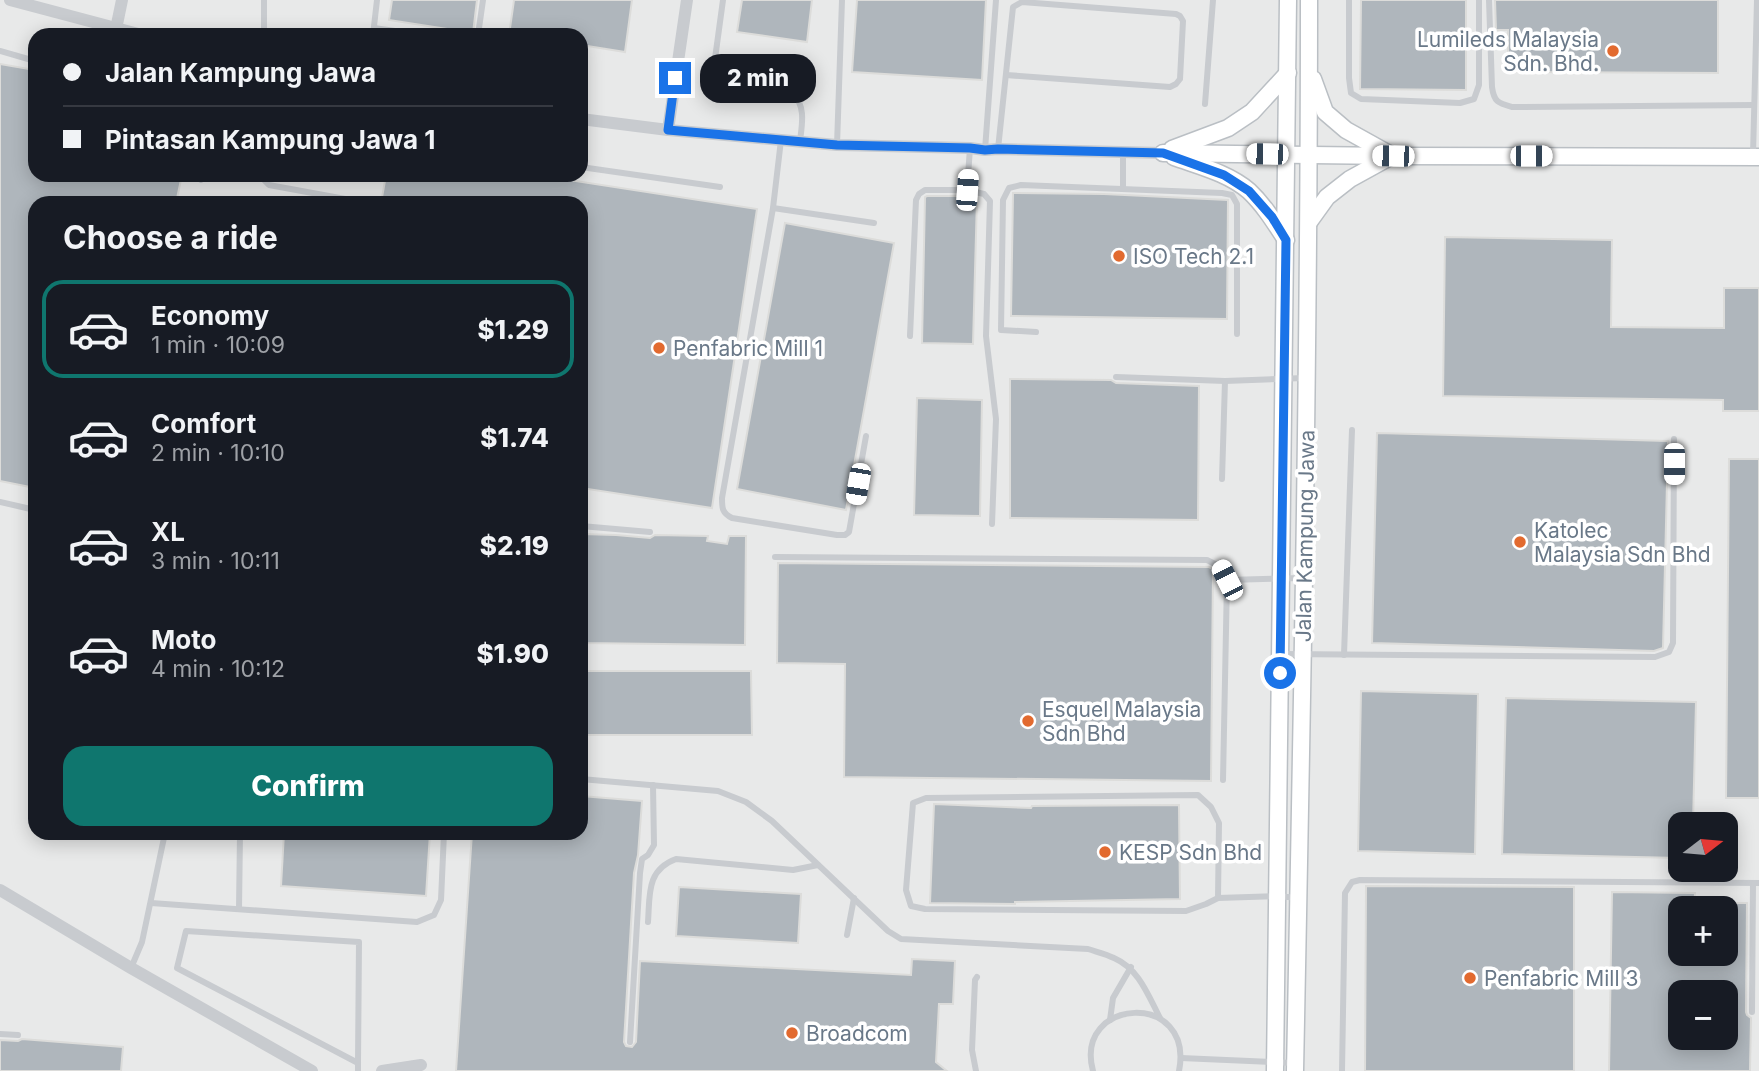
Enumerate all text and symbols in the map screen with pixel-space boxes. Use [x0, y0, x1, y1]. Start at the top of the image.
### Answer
place label: Lumileds Malaysia Sdn. Bhd. [1417, 27, 1599, 76]
marker: Lumileds Malaysia Sdn. Bhd. [1605, 43, 1621, 59]
callout: 2 min [700, 54, 815, 102]
text: Jalan Kampung Jawa [105, 57, 376, 88]
route end [659, 62, 691, 94]
text: 2 min [727, 64, 789, 92]
text: Pintasan Kampung Jawa 1 [105, 124, 435, 155]
car [1246, 143, 1289, 165]
car [1372, 145, 1415, 167]
car [1511, 146, 1553, 167]
car [956, 168, 979, 212]
text: Choose a ride [63, 218, 278, 257]
place label: ISO Tech 2.1 [1133, 244, 1254, 269]
marker: ISO Tech 2.1 [1111, 248, 1127, 264]
icon: car [67, 298, 130, 361]
text: Economy [151, 300, 269, 331]
text: $1.29 [477, 314, 549, 345]
text: 1 min · 10:09 [151, 331, 285, 359]
place label: Penfabric Mill 1 [673, 336, 823, 361]
marker: Penfabric Mill 1 [651, 340, 667, 356]
icon: car [67, 406, 130, 469]
text: Comfort [151, 408, 256, 439]
text: $1.74 [480, 422, 549, 453]
street label: Jalan Kampung Jawa [1291, 430, 1319, 642]
text: 2 min · 10:10 [151, 439, 285, 467]
car [1664, 443, 1685, 485]
car [845, 461, 872, 507]
icon: car [67, 514, 130, 577]
text: XL [151, 516, 185, 547]
place label: Katolec Malaysia Sdn Bhd [1534, 518, 1711, 567]
text: $2.19 [480, 530, 549, 561]
marker: Katolec Malaysia Sdn Bhd [1512, 534, 1528, 550]
text: 3 min · 10:11 [151, 547, 280, 575]
car [1209, 557, 1246, 603]
icon: car [67, 622, 130, 685]
text: Moto [151, 624, 216, 655]
text: $1.90 [476, 638, 549, 669]
text: 4 min · 10:12 [151, 655, 285, 683]
route start [1264, 657, 1296, 689]
place label: Esquel Malaysia Sdn Bhd [1042, 697, 1201, 746]
marker: Esquel Malaysia Sdn Bhd [1020, 713, 1036, 729]
button: Confirm [63, 746, 553, 826]
north arrow [1668, 812, 1738, 882]
map controls [1668, 812, 1738, 1050]
place label: KESP Sdn Bhd [1119, 840, 1262, 865]
marker: KESP Sdn Bhd [1097, 844, 1113, 860]
button: + [1668, 896, 1738, 966]
place label: Penfabric Mill 3 [1484, 966, 1638, 991]
marker: Penfabric Mill 3 [1462, 970, 1478, 986]
button: − [1668, 980, 1738, 1050]
place label: Broadcom [806, 1021, 908, 1046]
marker: Broadcom [784, 1025, 800, 1041]

